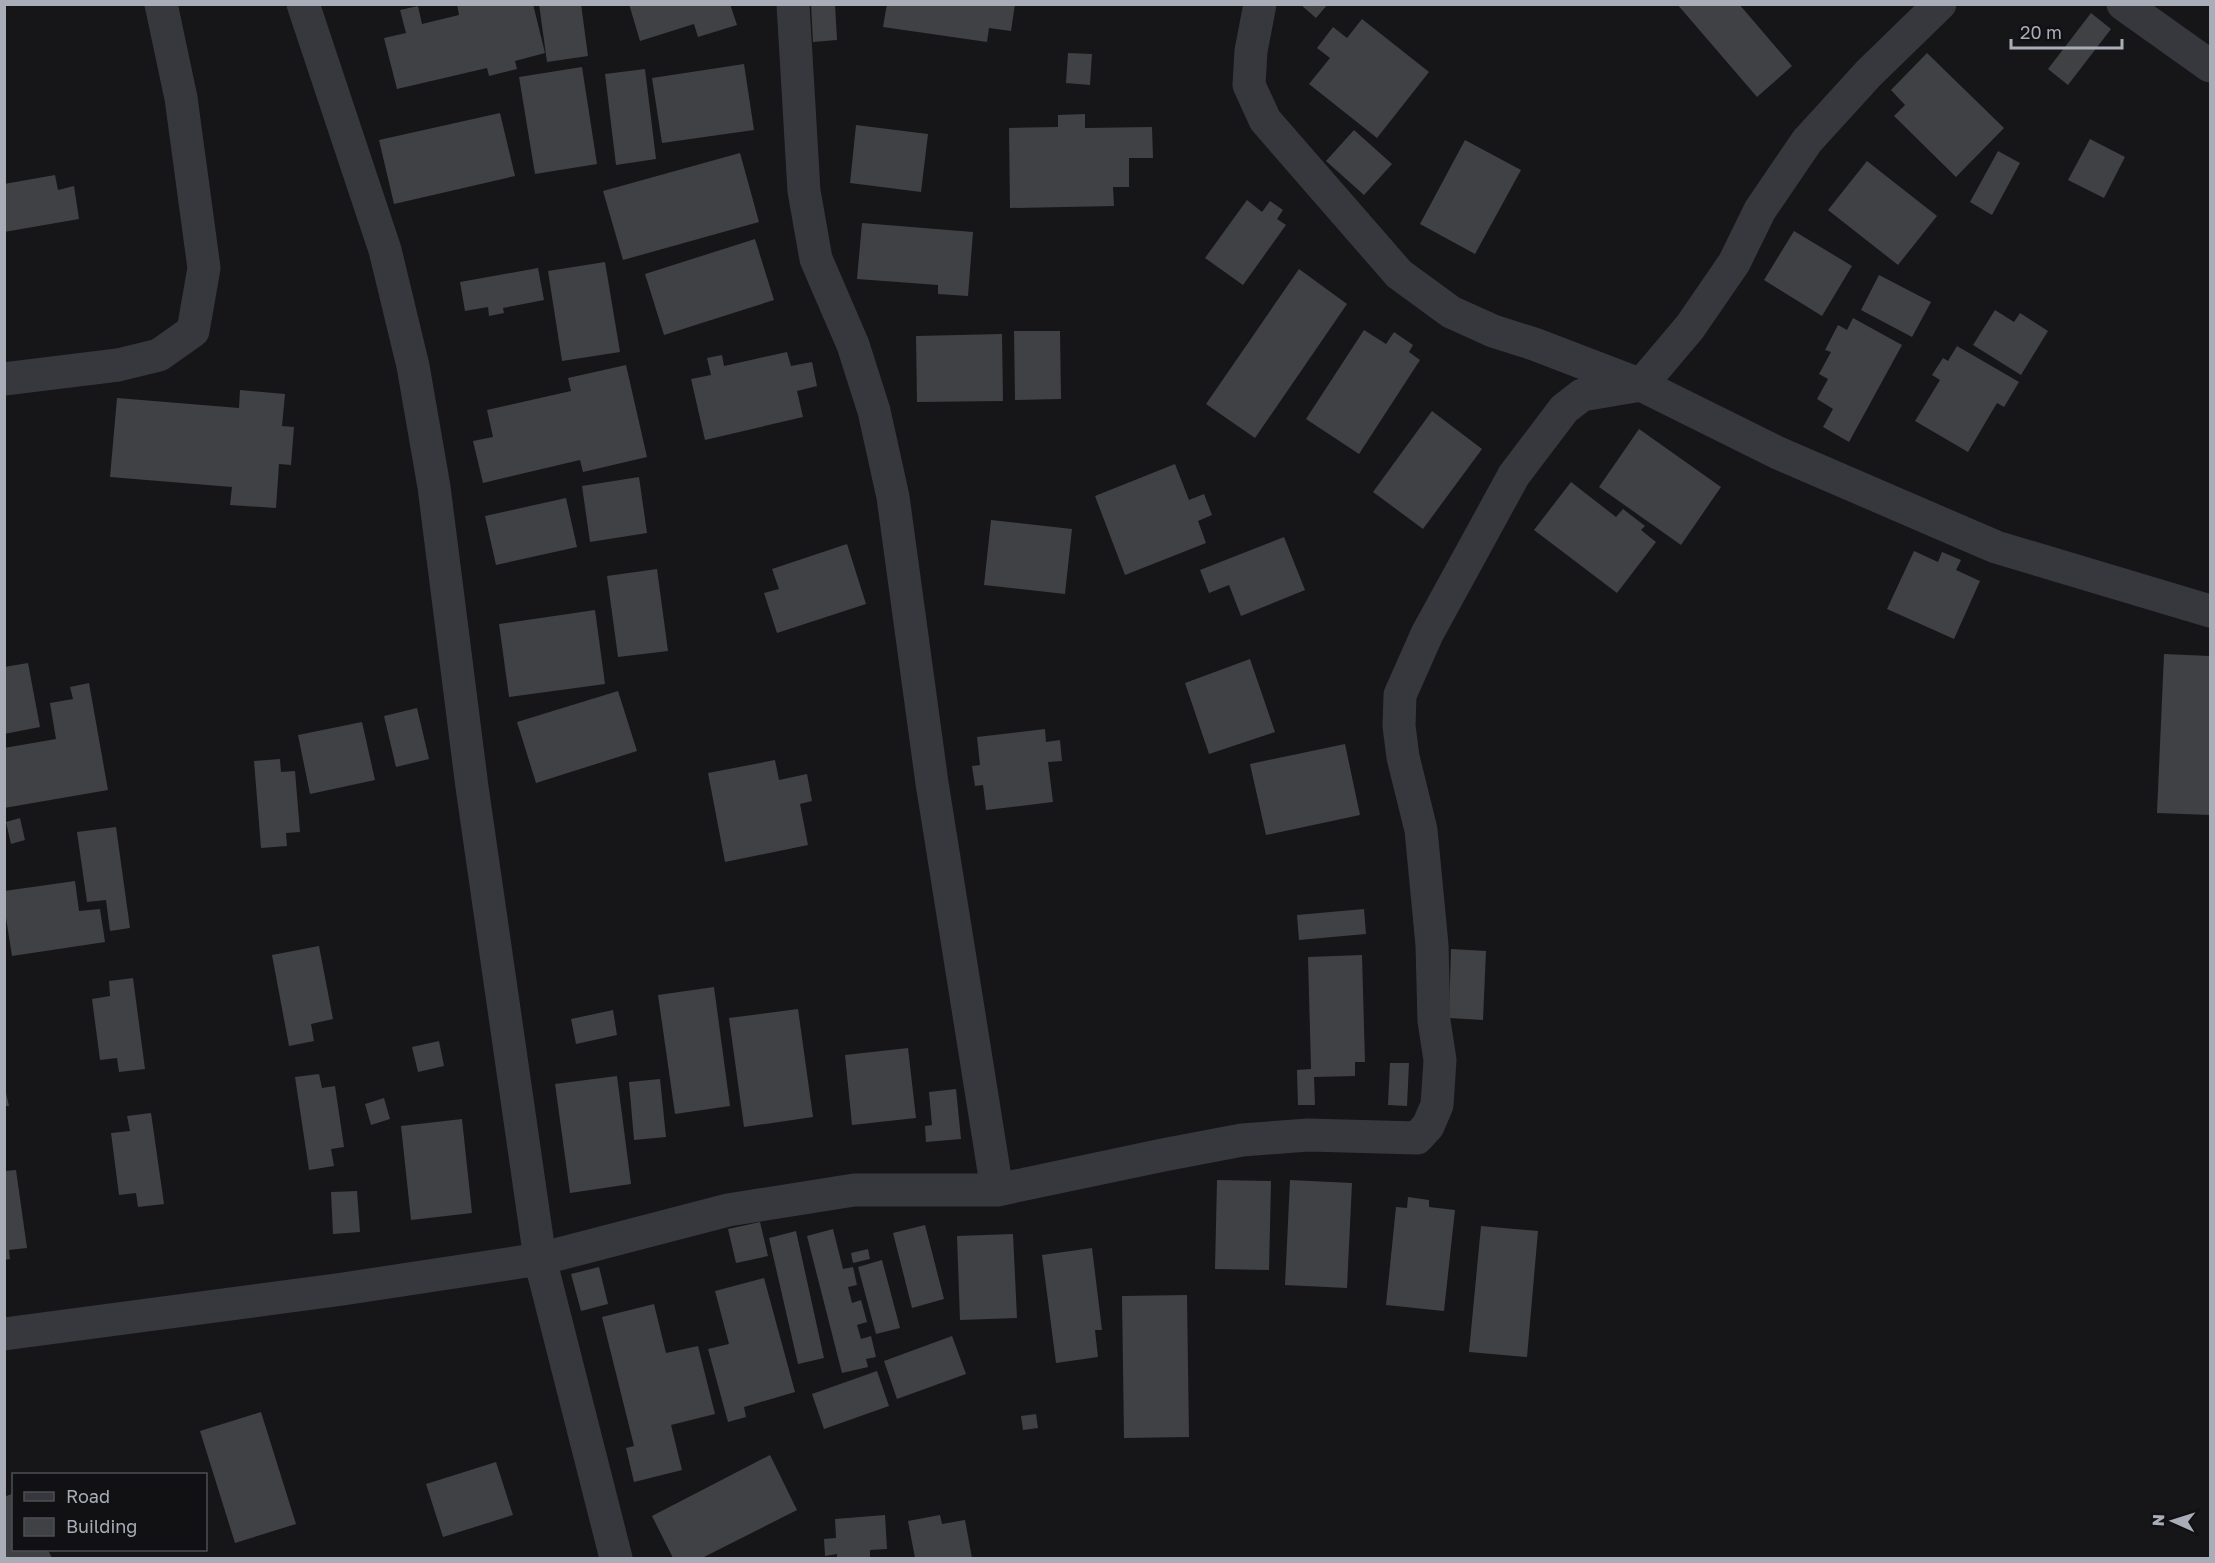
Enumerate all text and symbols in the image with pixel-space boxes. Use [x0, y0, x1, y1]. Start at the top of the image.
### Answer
scale bar [2011, 12, 2122, 50]
text: 20 m [2020, 21, 2062, 43]
legend [12, 1473, 207, 1551]
text: Road [66, 1485, 110, 1507]
north arrow [2143, 1491, 2203, 1551]
text: N [2148, 1514, 2168, 1527]
text: Building [66, 1515, 137, 1537]

